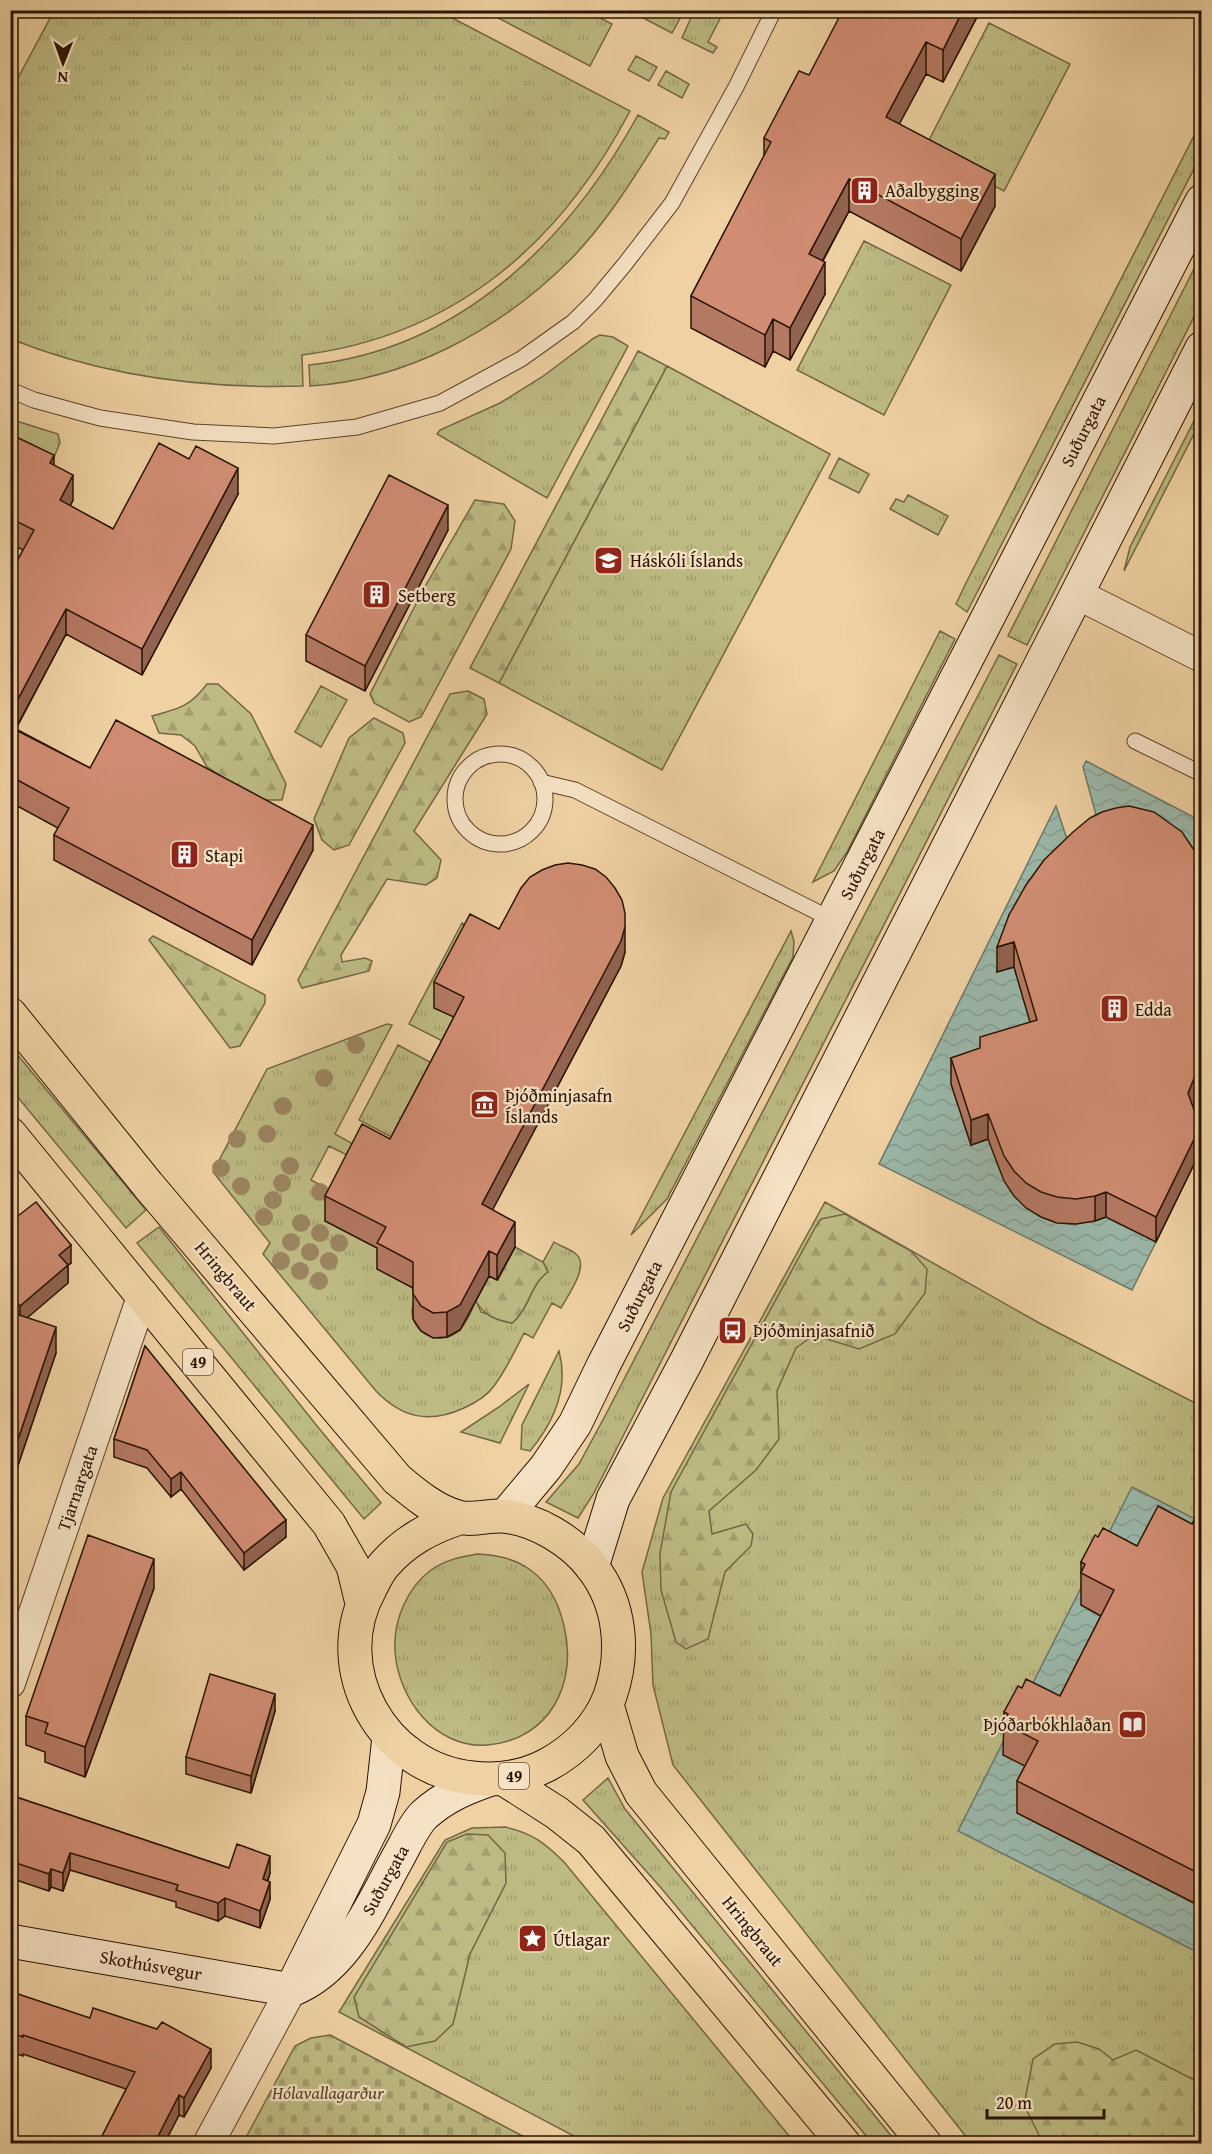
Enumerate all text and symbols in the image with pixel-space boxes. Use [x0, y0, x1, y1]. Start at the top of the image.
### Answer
north arrow [33, 33, 93, 93]
text: N [57, 66, 68, 90]
building icon: Aðalbygging [848, 174, 880, 206]
place label: Aðalbygging [885, 177, 979, 204]
street label: Suðurgata [1053, 390, 1113, 471]
school or university icon: Háskóli Íslands [593, 544, 625, 576]
place label: Háskóli Íslands [630, 547, 743, 574]
building icon: Setberg [361, 579, 393, 611]
place label: Setberg [398, 582, 456, 609]
street label: Suðurgata [832, 823, 892, 904]
building icon: Stapi [168, 839, 200, 871]
place label: Stapi [205, 842, 243, 869]
building icon: Edda [1098, 993, 1130, 1025]
place label: Edda [1135, 996, 1172, 1023]
place label: Þjóðminjasafn Íslands [505, 1082, 612, 1130]
museum icon: Þjóðminjasafn Íslands [468, 1089, 500, 1121]
street label: Hringbraut [188, 1235, 264, 1318]
street label: Suðurgata [609, 1255, 669, 1336]
bus stop icon: Þjóðminjasafnið [716, 1314, 748, 1346]
place label: Þjóðminjasafnið [753, 1317, 875, 1344]
road number: 49 [183, 1349, 213, 1375]
street label: Tjarnargata [50, 1441, 104, 1535]
library icon: Þjóðarbókhlaðan [1116, 1708, 1148, 1740]
place label: Þjóðarbókhlaðan [983, 1711, 1111, 1738]
road number: 49 [499, 1763, 529, 1789]
street label: Suðurgata [355, 1839, 416, 1920]
street label: Hringbraut [716, 1890, 791, 1973]
place icon: Útlagar [516, 1923, 548, 1955]
place label: Útlagar [553, 1926, 610, 1953]
street label: Skothúsvegur [98, 1943, 205, 1987]
park label: Hólavallagarður [271, 2079, 385, 2106]
scale bar [987, 2082, 1104, 2120]
text: 20 m [996, 2089, 1032, 2116]

